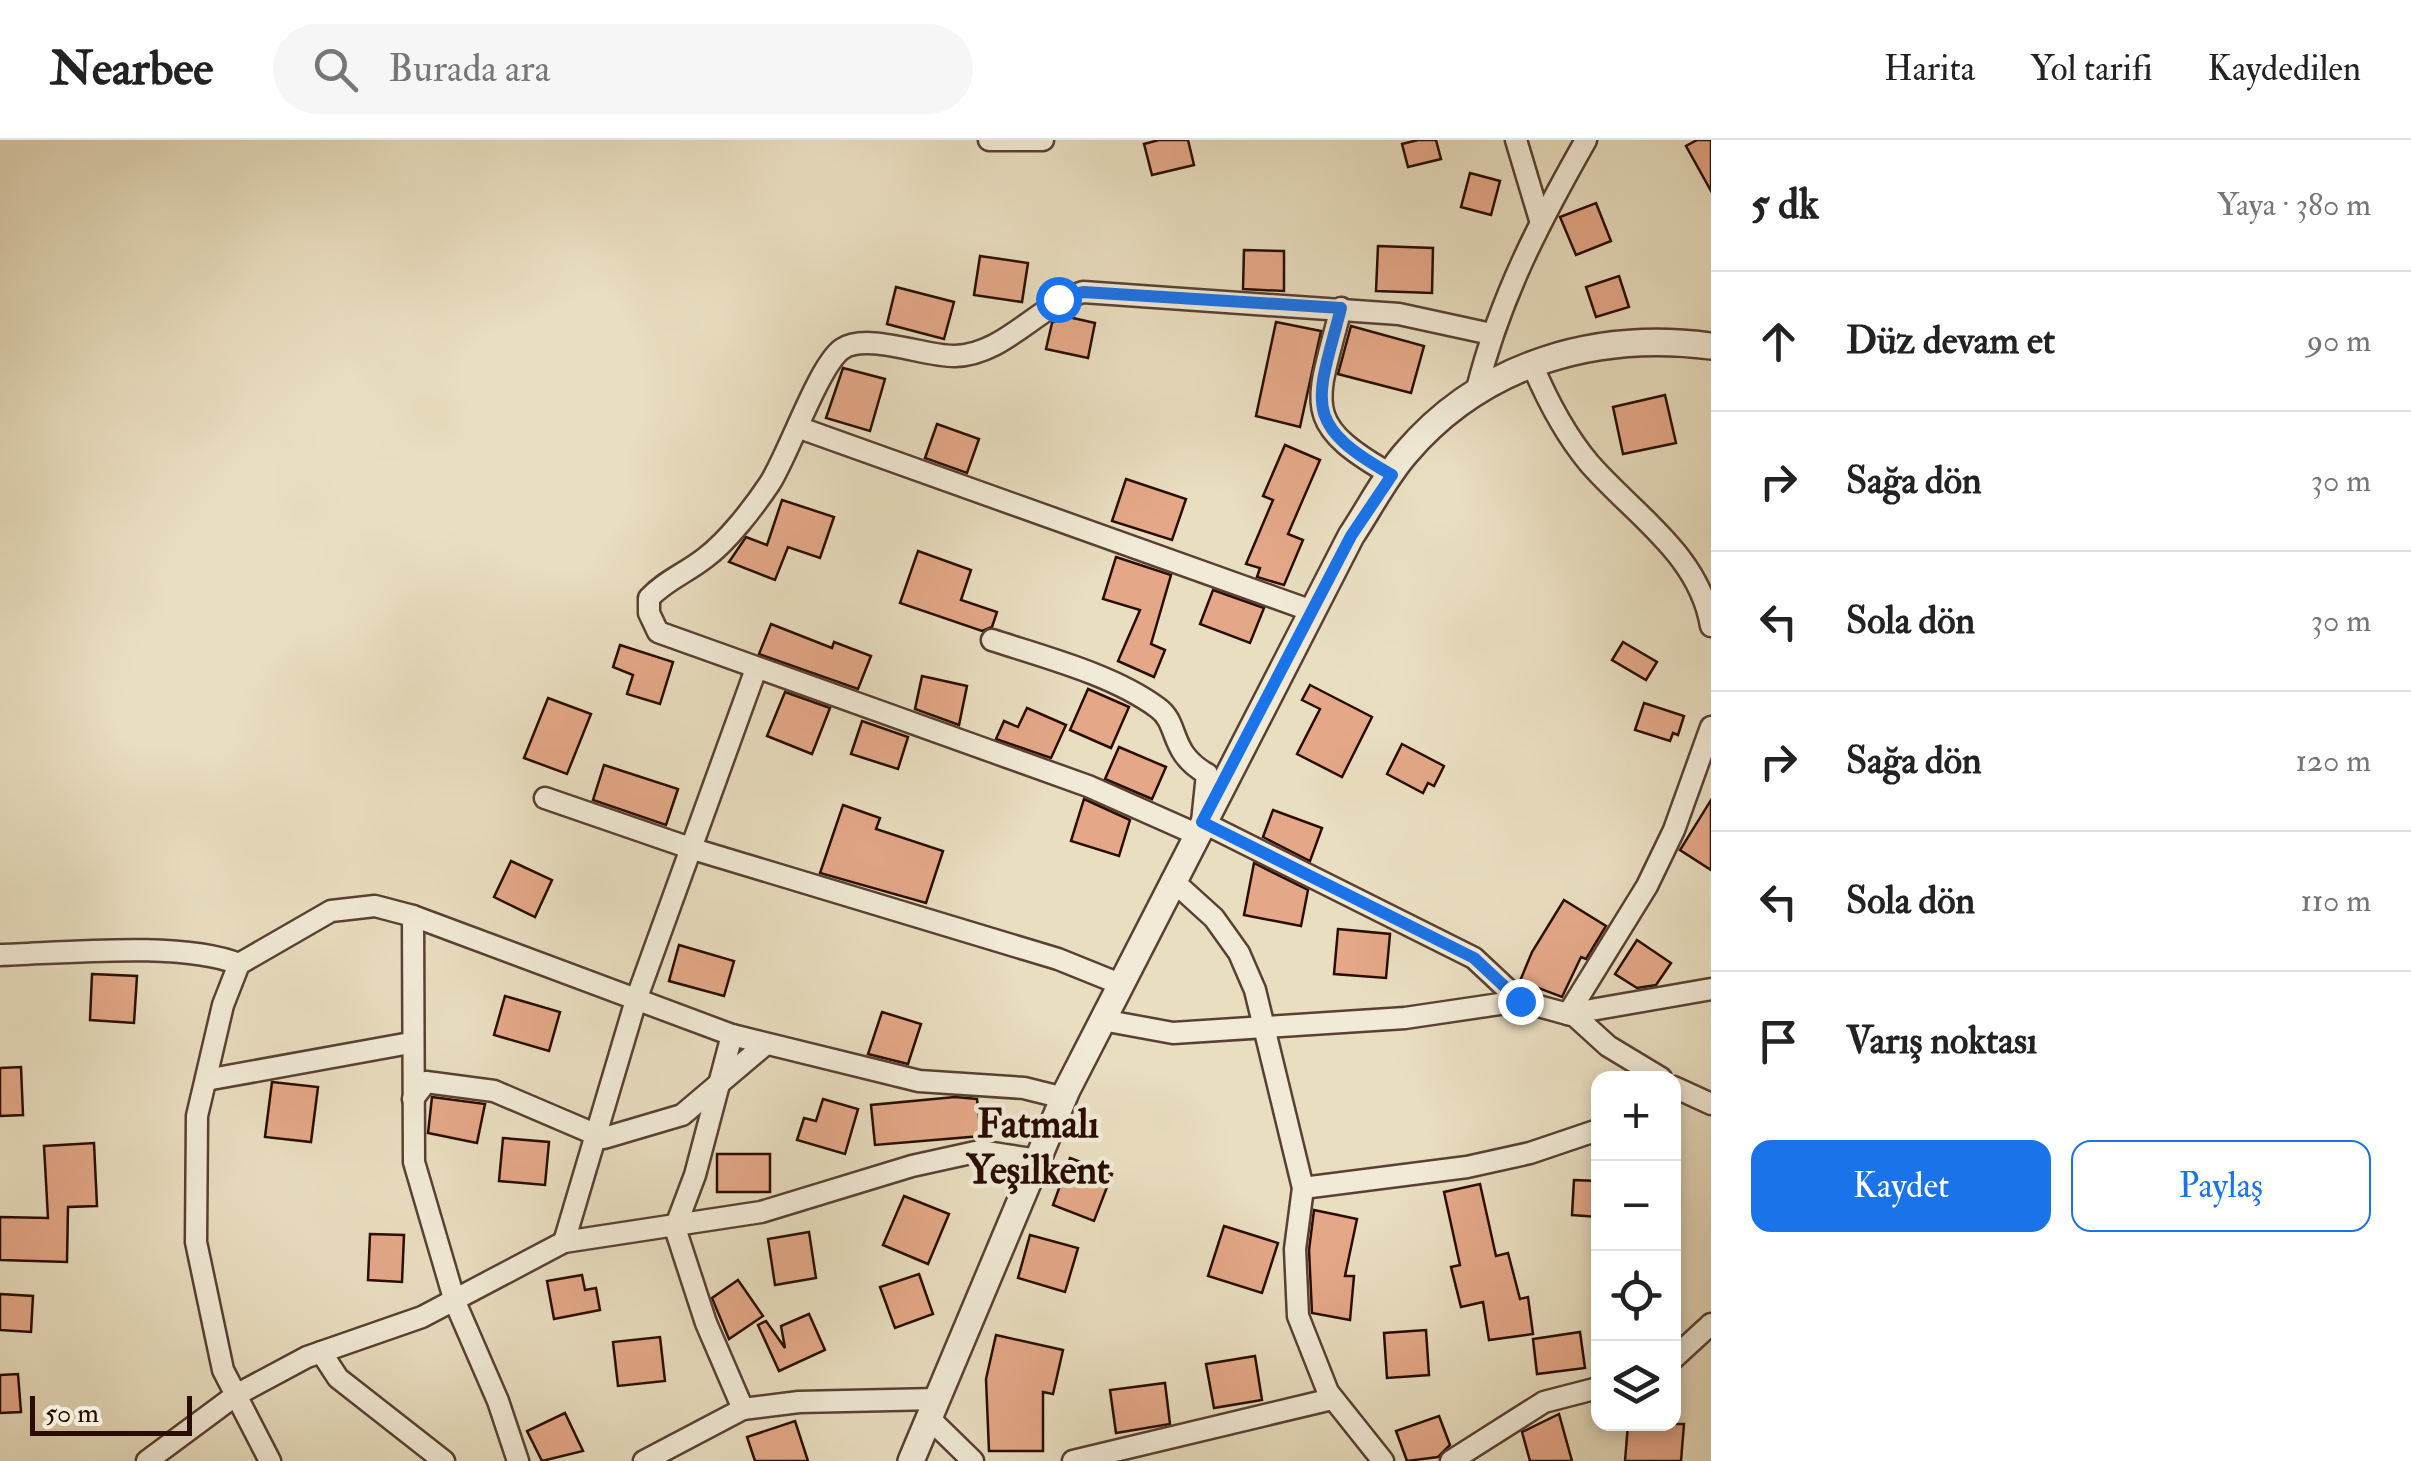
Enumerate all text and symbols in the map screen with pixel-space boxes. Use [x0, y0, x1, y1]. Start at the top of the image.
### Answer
search box [273, 24, 973, 114]
text: Nearbee [50, 39, 213, 99]
icon: search [308, 42, 363, 97]
text: Burada ara [388, 45, 550, 93]
text: Harita [1884, 47, 1975, 91]
text: Yol tarifi [2030, 47, 2153, 91]
text: Kaydedilen [2208, 47, 2361, 91]
text: 5 dk [1751, 179, 1819, 231]
text: Yaya · 380 m [2217, 185, 2371, 225]
route start [1036, 277, 1082, 323]
icon: ahead [1751, 314, 1806, 369]
text: Düz devam et [1846, 317, 2055, 365]
text: 90 m [2307, 321, 2371, 361]
icon: right [1751, 454, 1806, 509]
text: Sağa dön [1846, 457, 1982, 505]
text: 30 m [2311, 461, 2371, 501]
icon: left [1751, 594, 1806, 649]
text: Sola dön [1846, 597, 1975, 645]
text: 30 m [2311, 601, 2371, 641]
icon: right [1751, 734, 1806, 789]
text: Sağa dön [1846, 737, 1982, 785]
text: 120 m [2295, 741, 2371, 781]
icon: left [1751, 874, 1806, 929]
text: Sola dön [1846, 877, 1975, 925]
text: 110 m [2300, 881, 2371, 921]
route end [1498, 979, 1544, 1025]
icon: arrive [1751, 1014, 1806, 1069]
text: Varış noktası [1846, 1017, 2037, 1065]
map controls [1591, 1071, 1681, 1431]
button: + [1591, 1071, 1681, 1161]
district label: Fatmalı Yeşilkent [965, 1099, 1110, 1196]
button: Kaydet [1751, 1140, 2051, 1232]
button: Paylaş [2071, 1140, 2371, 1232]
button: − [1591, 1161, 1681, 1251]
button: locate [1591, 1251, 1681, 1341]
button: layers [1591, 1341, 1681, 1431]
scale bar [30, 1391, 192, 1436]
text: 50 m [45, 1396, 99, 1431]

